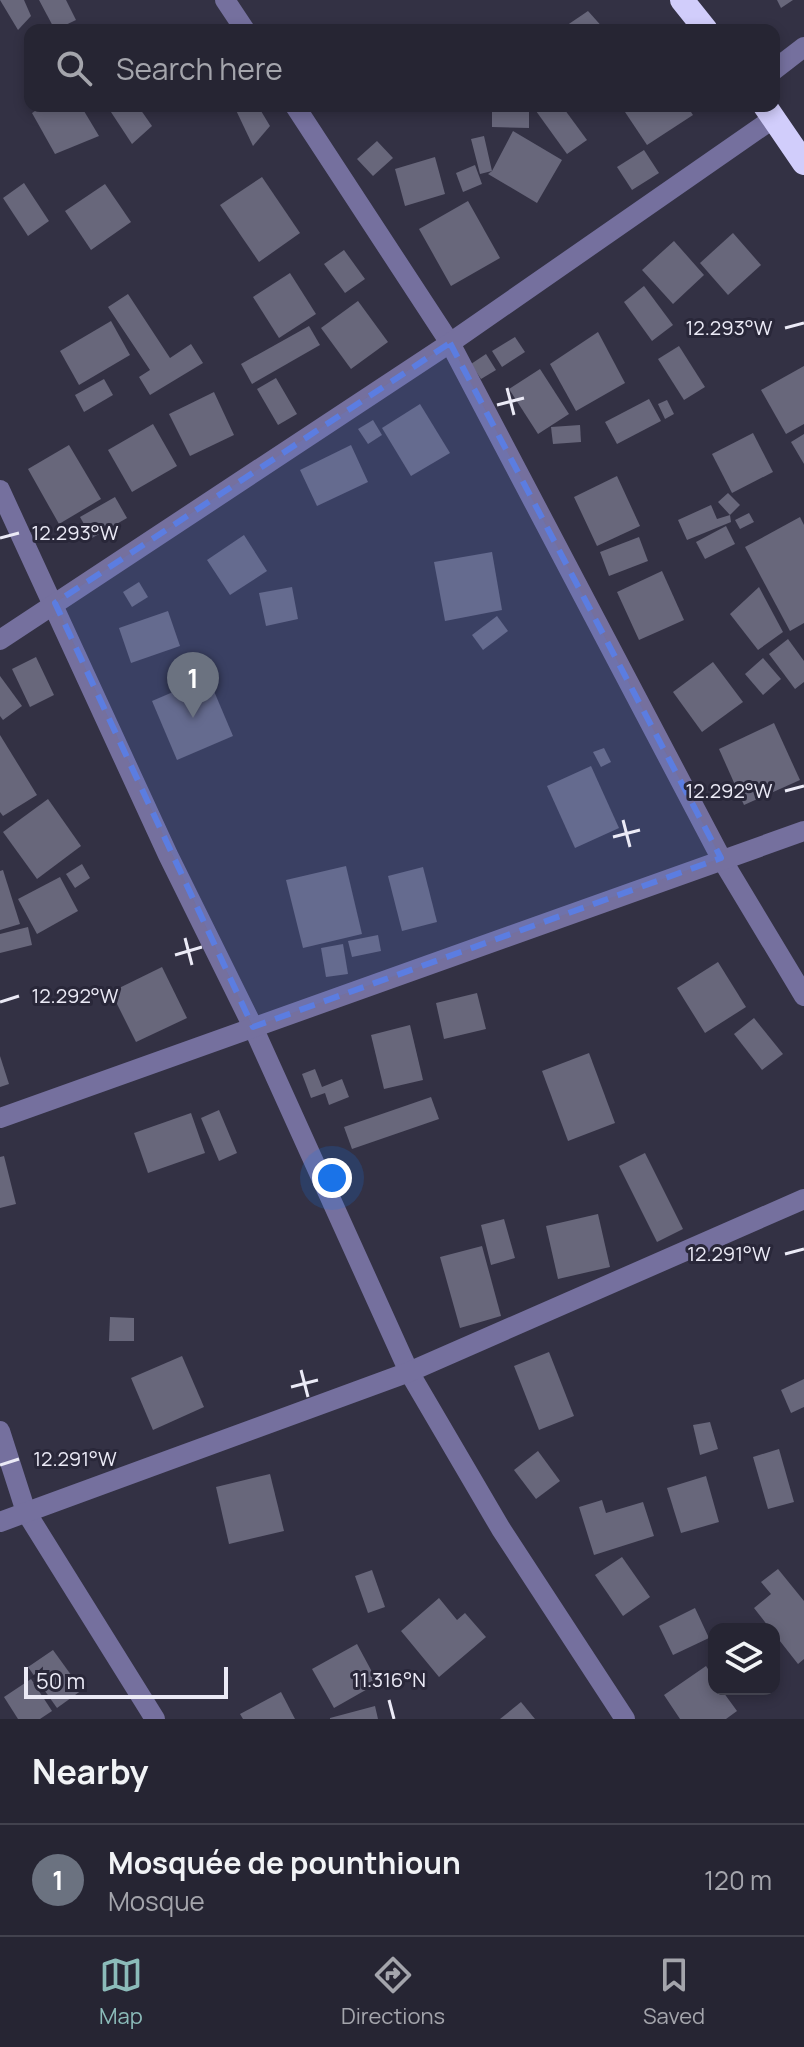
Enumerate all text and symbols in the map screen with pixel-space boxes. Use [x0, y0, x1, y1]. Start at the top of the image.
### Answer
search box [24, 24, 780, 112]
icon: search [52, 46, 96, 90]
text: Search here [116, 48, 283, 89]
text: 12.293°W [686, 314, 773, 341]
text: 12.293°W [32, 519, 119, 546]
pin: 1 [167, 652, 219, 718]
text: 12.292°W [685, 777, 773, 804]
text: 12.292°W [31, 982, 119, 1009]
your location [312, 1158, 352, 1198]
text: 12.291°W [687, 1240, 771, 1267]
text: 12.291°W [33, 1445, 117, 1472]
map controls [708, 1623, 780, 1695]
button: layers [708, 1623, 780, 1695]
scale bar [24, 1663, 228, 1699]
text: 50 m [36, 1666, 85, 1696]
text: 11.316°N [352, 1666, 426, 1693]
text: Nearby [32, 1748, 148, 1794]
text: Mosquée de pounthioun [108, 1842, 461, 1883]
text: 1 [52, 1862, 64, 1898]
text: 120 m [704, 1862, 772, 1898]
text: Mosque [108, 1883, 205, 1919]
tab: Map [99, 1953, 143, 2031]
tab: Directions [341, 1953, 445, 2031]
tab: Saved [643, 1953, 705, 2031]

